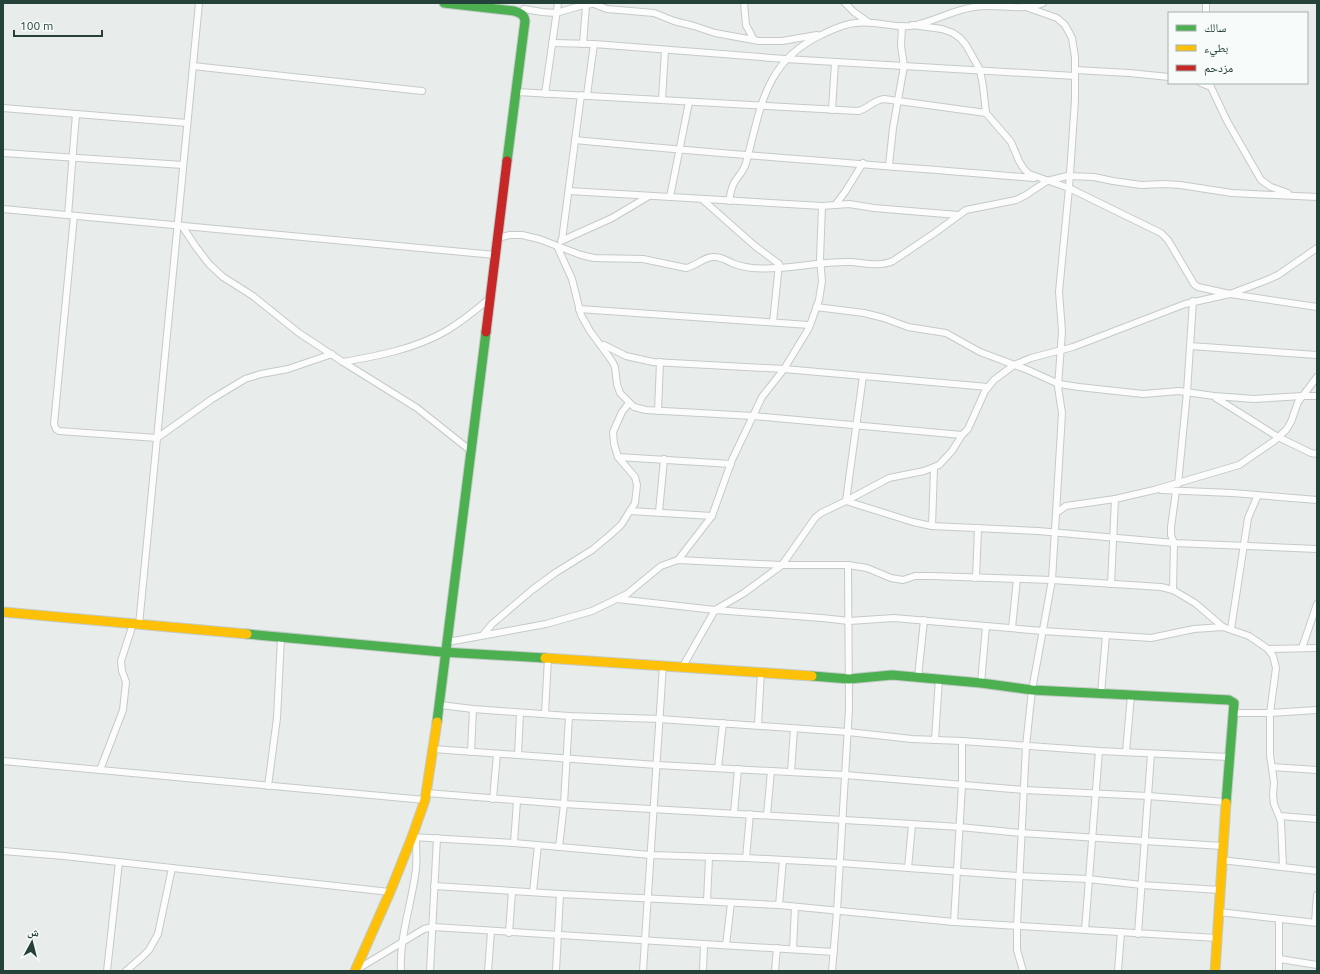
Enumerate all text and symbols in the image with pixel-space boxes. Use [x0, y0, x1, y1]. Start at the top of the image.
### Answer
scale bar [14, 12, 102, 38]
legend [1168, 12, 1308, 84]
text: 100 m [20, 19, 53, 32]
text: سالك [1204, 21, 1226, 34]
text: بطيء [1204, 41, 1228, 58]
text: مزدحم [1204, 61, 1233, 76]
north arrow [12, 922, 52, 962]
text: ش [26, 925, 40, 941]

